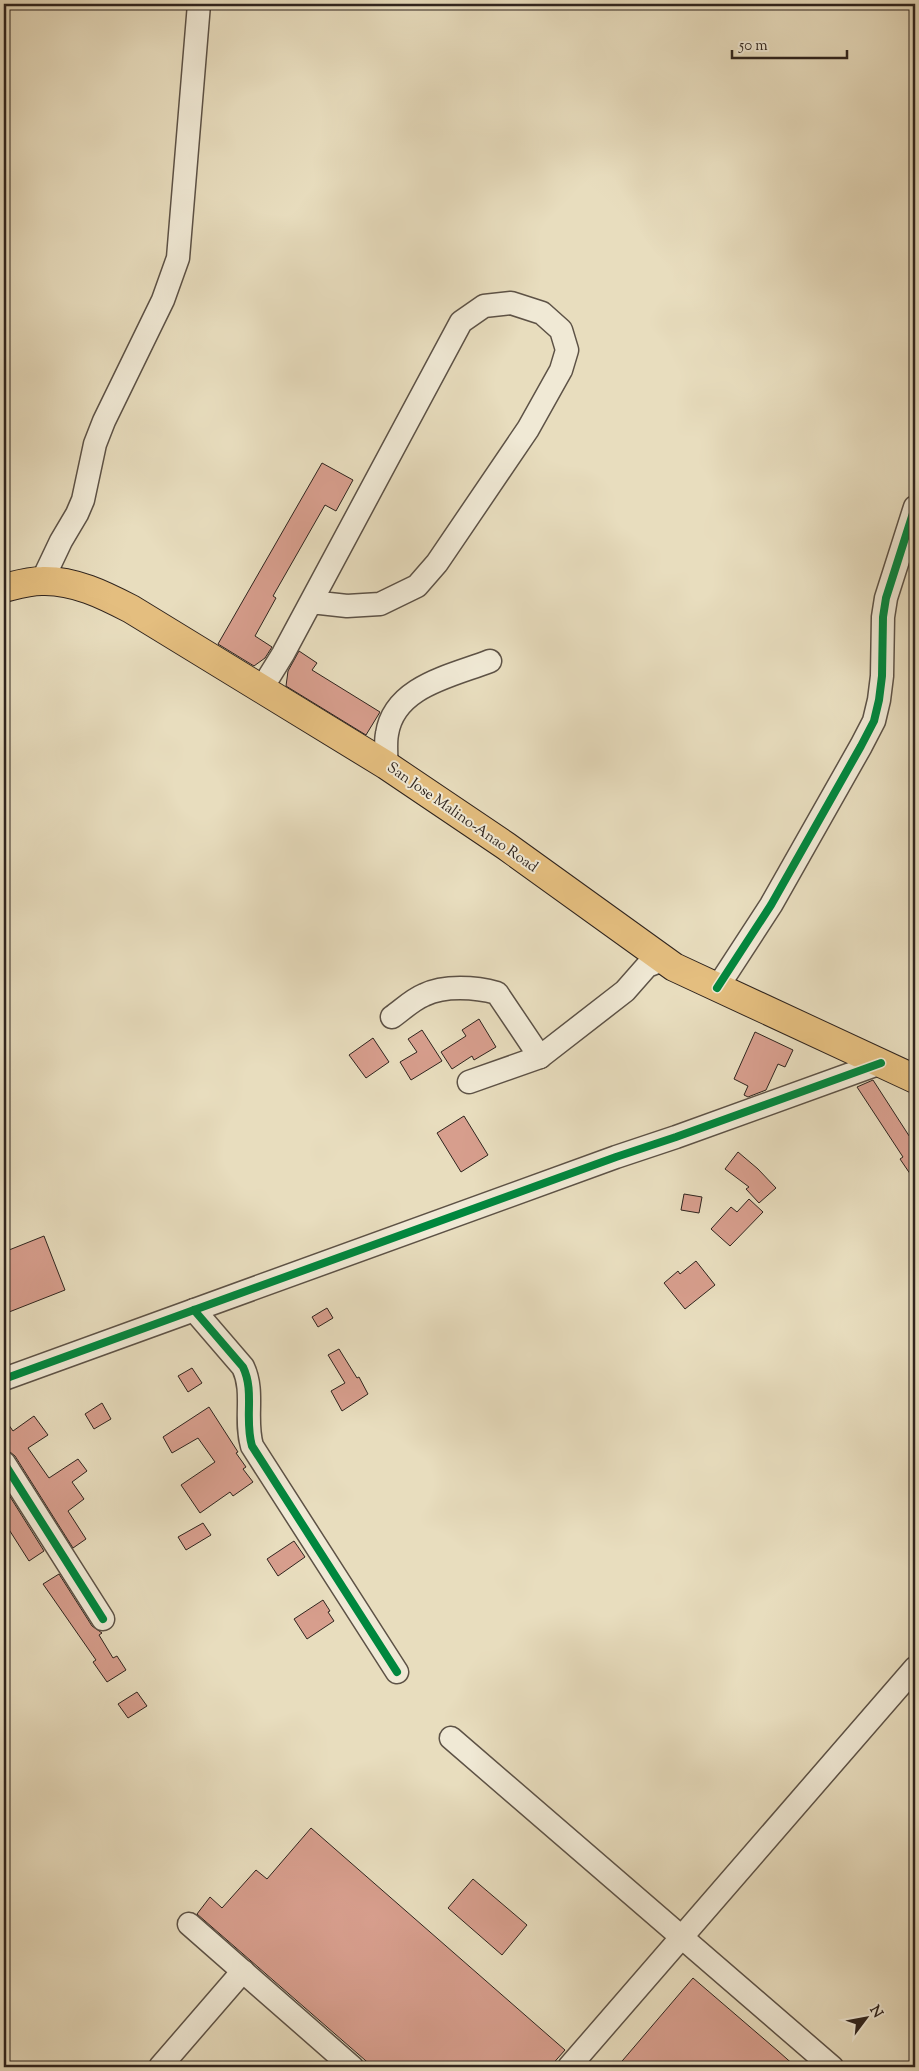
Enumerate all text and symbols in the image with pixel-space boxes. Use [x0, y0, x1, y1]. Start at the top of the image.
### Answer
scale bar [732, 28, 846, 60]
text: 50 m [738, 36, 768, 57]
street label: San Jose Malino-Anao Road [382, 758, 542, 878]
north arrow [842, 1994, 892, 2044]
text: N [864, 2002, 887, 2022]

